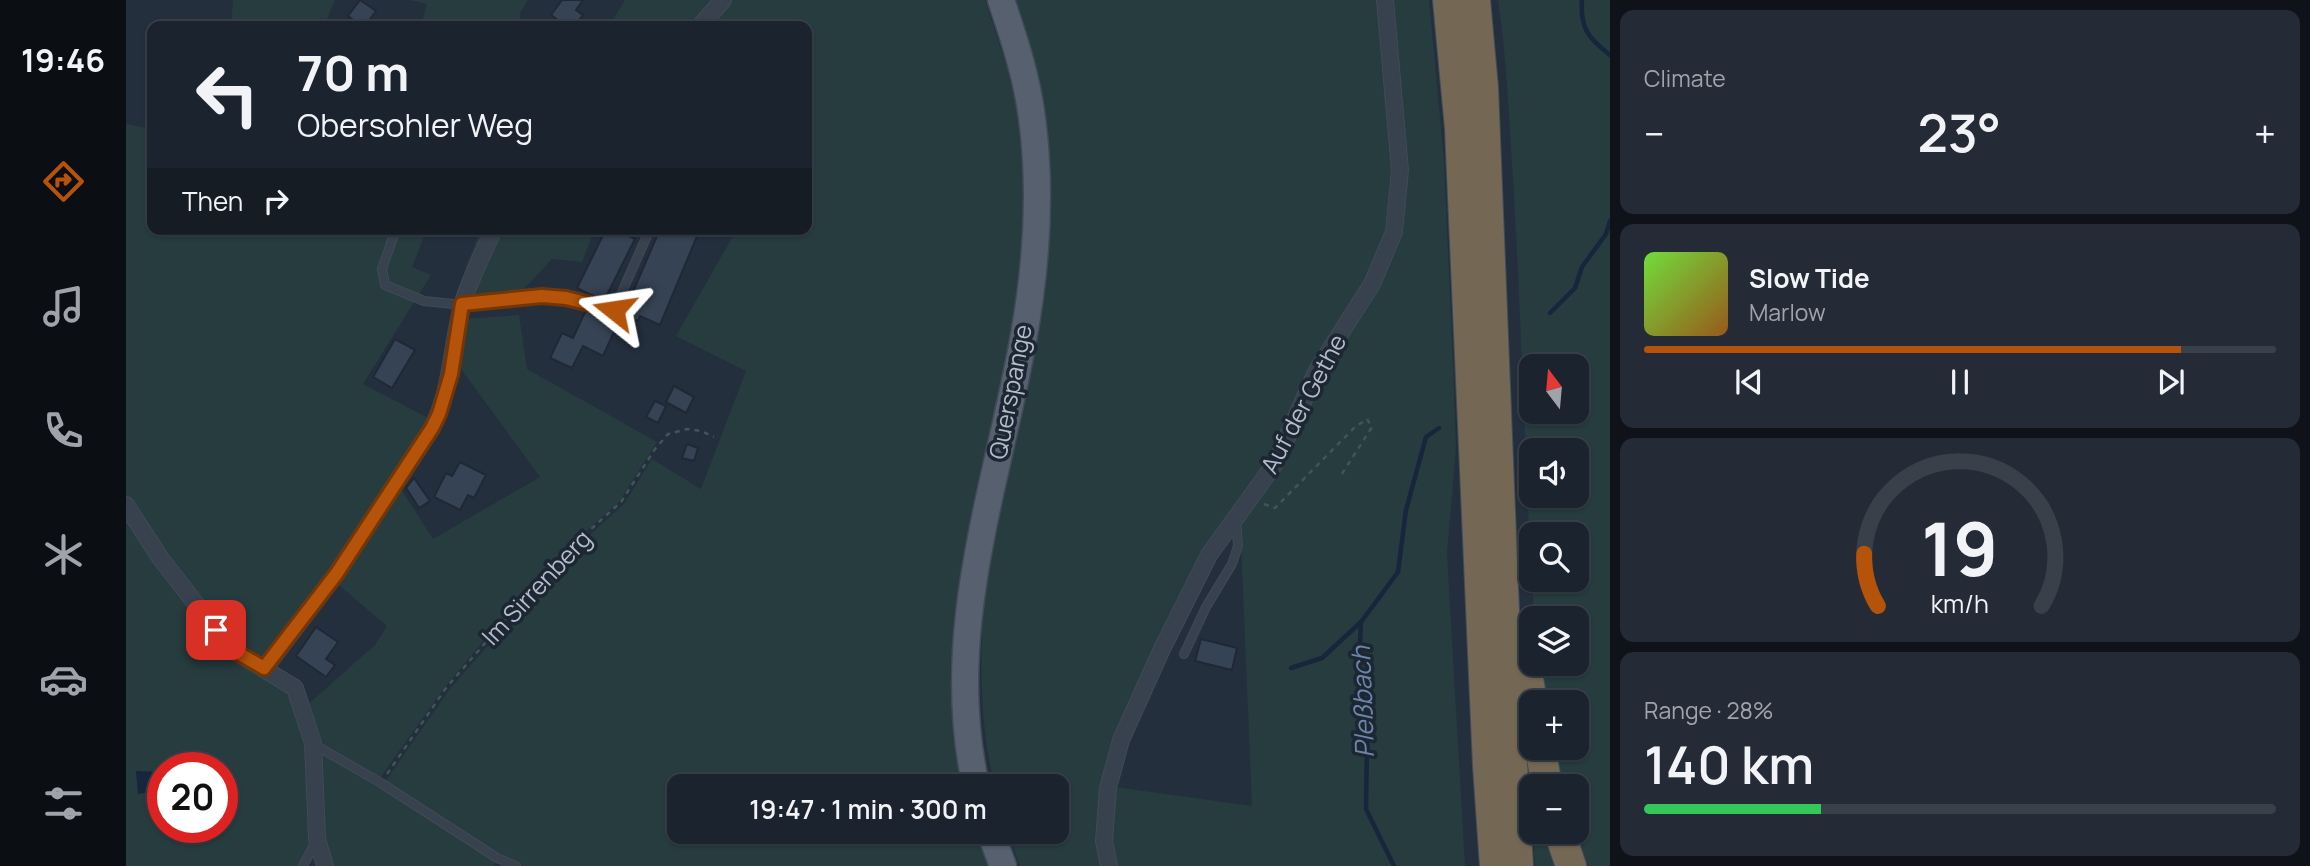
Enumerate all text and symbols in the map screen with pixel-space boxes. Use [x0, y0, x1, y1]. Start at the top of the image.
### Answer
text: 19:46 [21, 38, 105, 82]
text: 70 m [297, 39, 409, 106]
icon: left [182, 49, 273, 140]
text: Climate [1644, 62, 1726, 94]
text: 23° [1917, 97, 2001, 168]
text: Obersohler Weg [297, 103, 533, 147]
text: − [1644, 107, 1665, 159]
text: + [2254, 107, 2276, 159]
icon: directions [39, 157, 88, 206]
icon: right [257, 182, 295, 220]
text: Then [182, 183, 243, 219]
text: Slow Tide [1749, 260, 1870, 296]
position arrow [577, 273, 651, 347]
icon: music [39, 282, 88, 331]
text: Marlow [1749, 296, 1826, 328]
street label: Querspange [980, 322, 1039, 462]
street label: Auf der Gethe [1252, 328, 1353, 479]
north arrow [1519, 354, 1589, 424]
map controls [1519, 354, 1589, 844]
icon: previous [1730, 363, 1768, 401]
icon: pause [1941, 363, 1979, 401]
icon: next [2152, 363, 2190, 401]
icon: phone [39, 406, 88, 455]
button: sound [1519, 438, 1589, 508]
text: 19 [1921, 498, 1999, 598]
street label: Im Sirrenberg [474, 522, 598, 652]
button: search [1519, 522, 1589, 592]
icon: climate [39, 530, 88, 579]
text: km/h [1931, 586, 1989, 621]
pin [186, 600, 246, 660]
button: layers [1519, 606, 1589, 676]
icon: arrive [197, 611, 235, 649]
water label: Pleßbach [1342, 644, 1382, 759]
icon: car [39, 655, 88, 704]
button: + [1519, 690, 1589, 760]
text: Range · 28% [1644, 694, 1774, 726]
text: 140 km [1644, 729, 1814, 800]
speed limit sign: 20 [147, 752, 238, 843]
button: − [1519, 774, 1589, 844]
icon: filters [39, 779, 88, 828]
text: 19:47 · 1 min · 300 m [749, 791, 987, 827]

